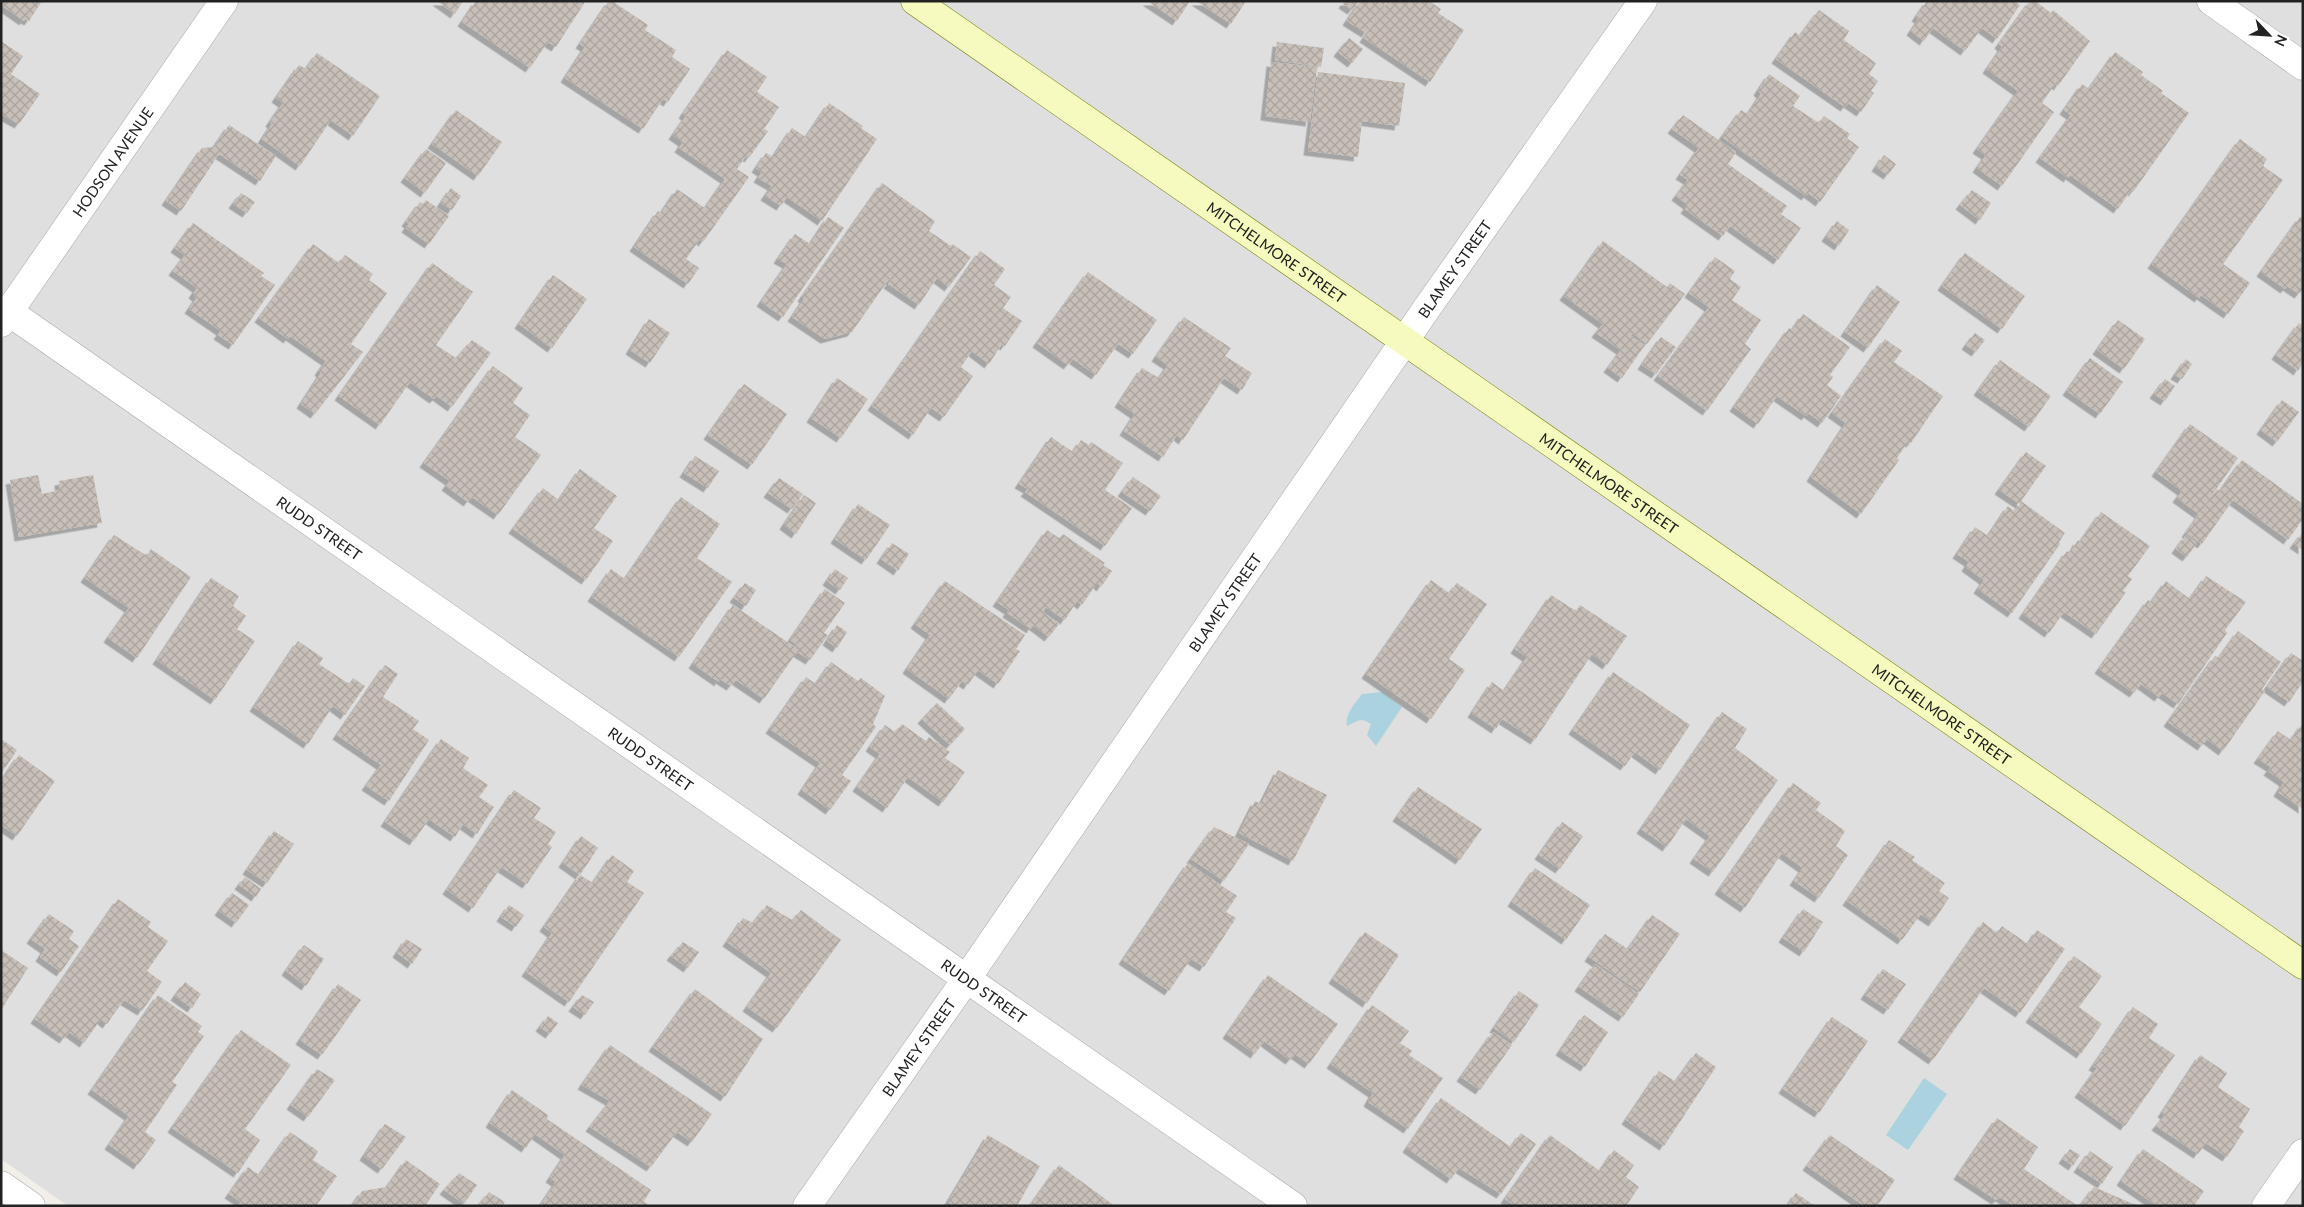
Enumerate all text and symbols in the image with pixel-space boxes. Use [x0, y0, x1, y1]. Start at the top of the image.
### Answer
north arrow [2244, 10, 2294, 60]
text: N [2271, 32, 2291, 49]
street label: HODSON AVENUE [68, 104, 157, 220]
street label: MITCHELMORE STREET [1204, 198, 1349, 306]
street label: BLAMEY STREET [1414, 216, 1495, 321]
street label: MITCHELMORE STREET [1536, 429, 1682, 538]
street label: RUDD STREET [273, 492, 365, 564]
street label: BLAMEY STREET [1185, 550, 1265, 655]
street label: MITCHELMORE STREET [1869, 660, 2015, 769]
street label: RUDD STREET [605, 723, 697, 795]
street label: RUDD STREET [938, 955, 1030, 1027]
street label: BLAMEY STREET [878, 995, 959, 1100]

